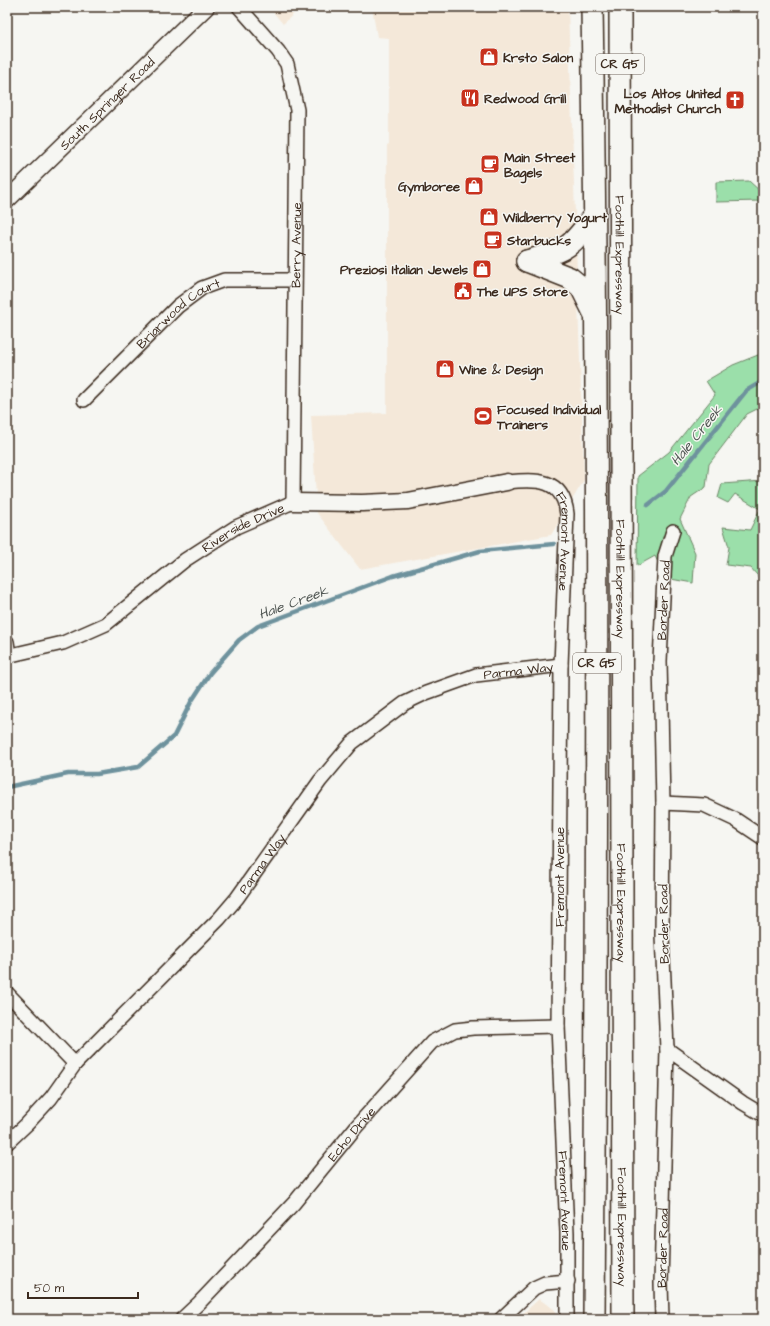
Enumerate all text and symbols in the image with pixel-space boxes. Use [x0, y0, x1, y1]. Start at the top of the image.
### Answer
shop icon: Krsto Salon [478, 46, 500, 68]
place label: Krsto Salon [503, 49, 574, 67]
street label: South Springer Road [56, 53, 159, 154]
road number: CR G5 [596, 54, 644, 74]
place label: Los Altos United Methodist Church [615, 85, 722, 118]
restaurant icon: Redwood Grill [459, 87, 481, 109]
church icon: Los Altos United Methodist Church [724, 89, 746, 111]
place label: Redwood Grill [484, 90, 566, 108]
place label: Main Street Bagels [504, 149, 576, 184]
cafe icon: Main Street Bagels [479, 153, 501, 175]
shop icon: Gymboree [463, 175, 485, 197]
place label: Gymboree [398, 178, 460, 197]
street label: Foothill Expressway [610, 195, 629, 315]
street label: Berry Avenue [287, 202, 307, 288]
shop icon: Wildberry Yogurt [478, 206, 500, 228]
place label: Wildberry Yogurt [502, 209, 608, 229]
cafe icon: Starbucks [482, 229, 504, 251]
place label: Starbucks [506, 232, 572, 250]
shop icon: Preziosi Italian Jewels [471, 258, 493, 280]
place label: Preziosi Italian Jewels [340, 261, 468, 279]
street label: Briarwood Court [132, 274, 223, 353]
public building icon: The UPS Store [452, 280, 474, 302]
place label: The UPS Store [476, 283, 568, 301]
shop icon: Wine & Design [434, 358, 456, 380]
place label: Wine & Design [458, 361, 544, 381]
place label: Focused Individual Trainers [496, 401, 601, 434]
water label: Hale Creek [666, 401, 728, 470]
sports icon: Focused Individual Trainers [472, 405, 494, 427]
street label: Fremont Avenue [551, 488, 575, 591]
street label: Riverside Drive [199, 499, 287, 557]
street label: Foothill Expressway [610, 519, 629, 639]
street label: Border Road [653, 560, 675, 641]
water label: Hale Creek [256, 581, 331, 625]
road number: CR G5 [573, 653, 621, 673]
street label: Parma Way [482, 658, 554, 684]
street label: Fremont Avenue [551, 827, 569, 927]
street label: Parma Way [235, 830, 291, 898]
street label: Foothill Expressway [611, 843, 630, 963]
street label: Border Road [654, 884, 674, 964]
street label: Echo Drive [324, 1103, 380, 1165]
street label: Fremont Avenue [553, 1151, 575, 1251]
street label: Foothill Expressway [612, 1167, 631, 1287]
street label: Border Road [653, 1208, 673, 1288]
scale bar [28, 1274, 138, 1300]
text: 50 m [34, 1280, 65, 1297]

